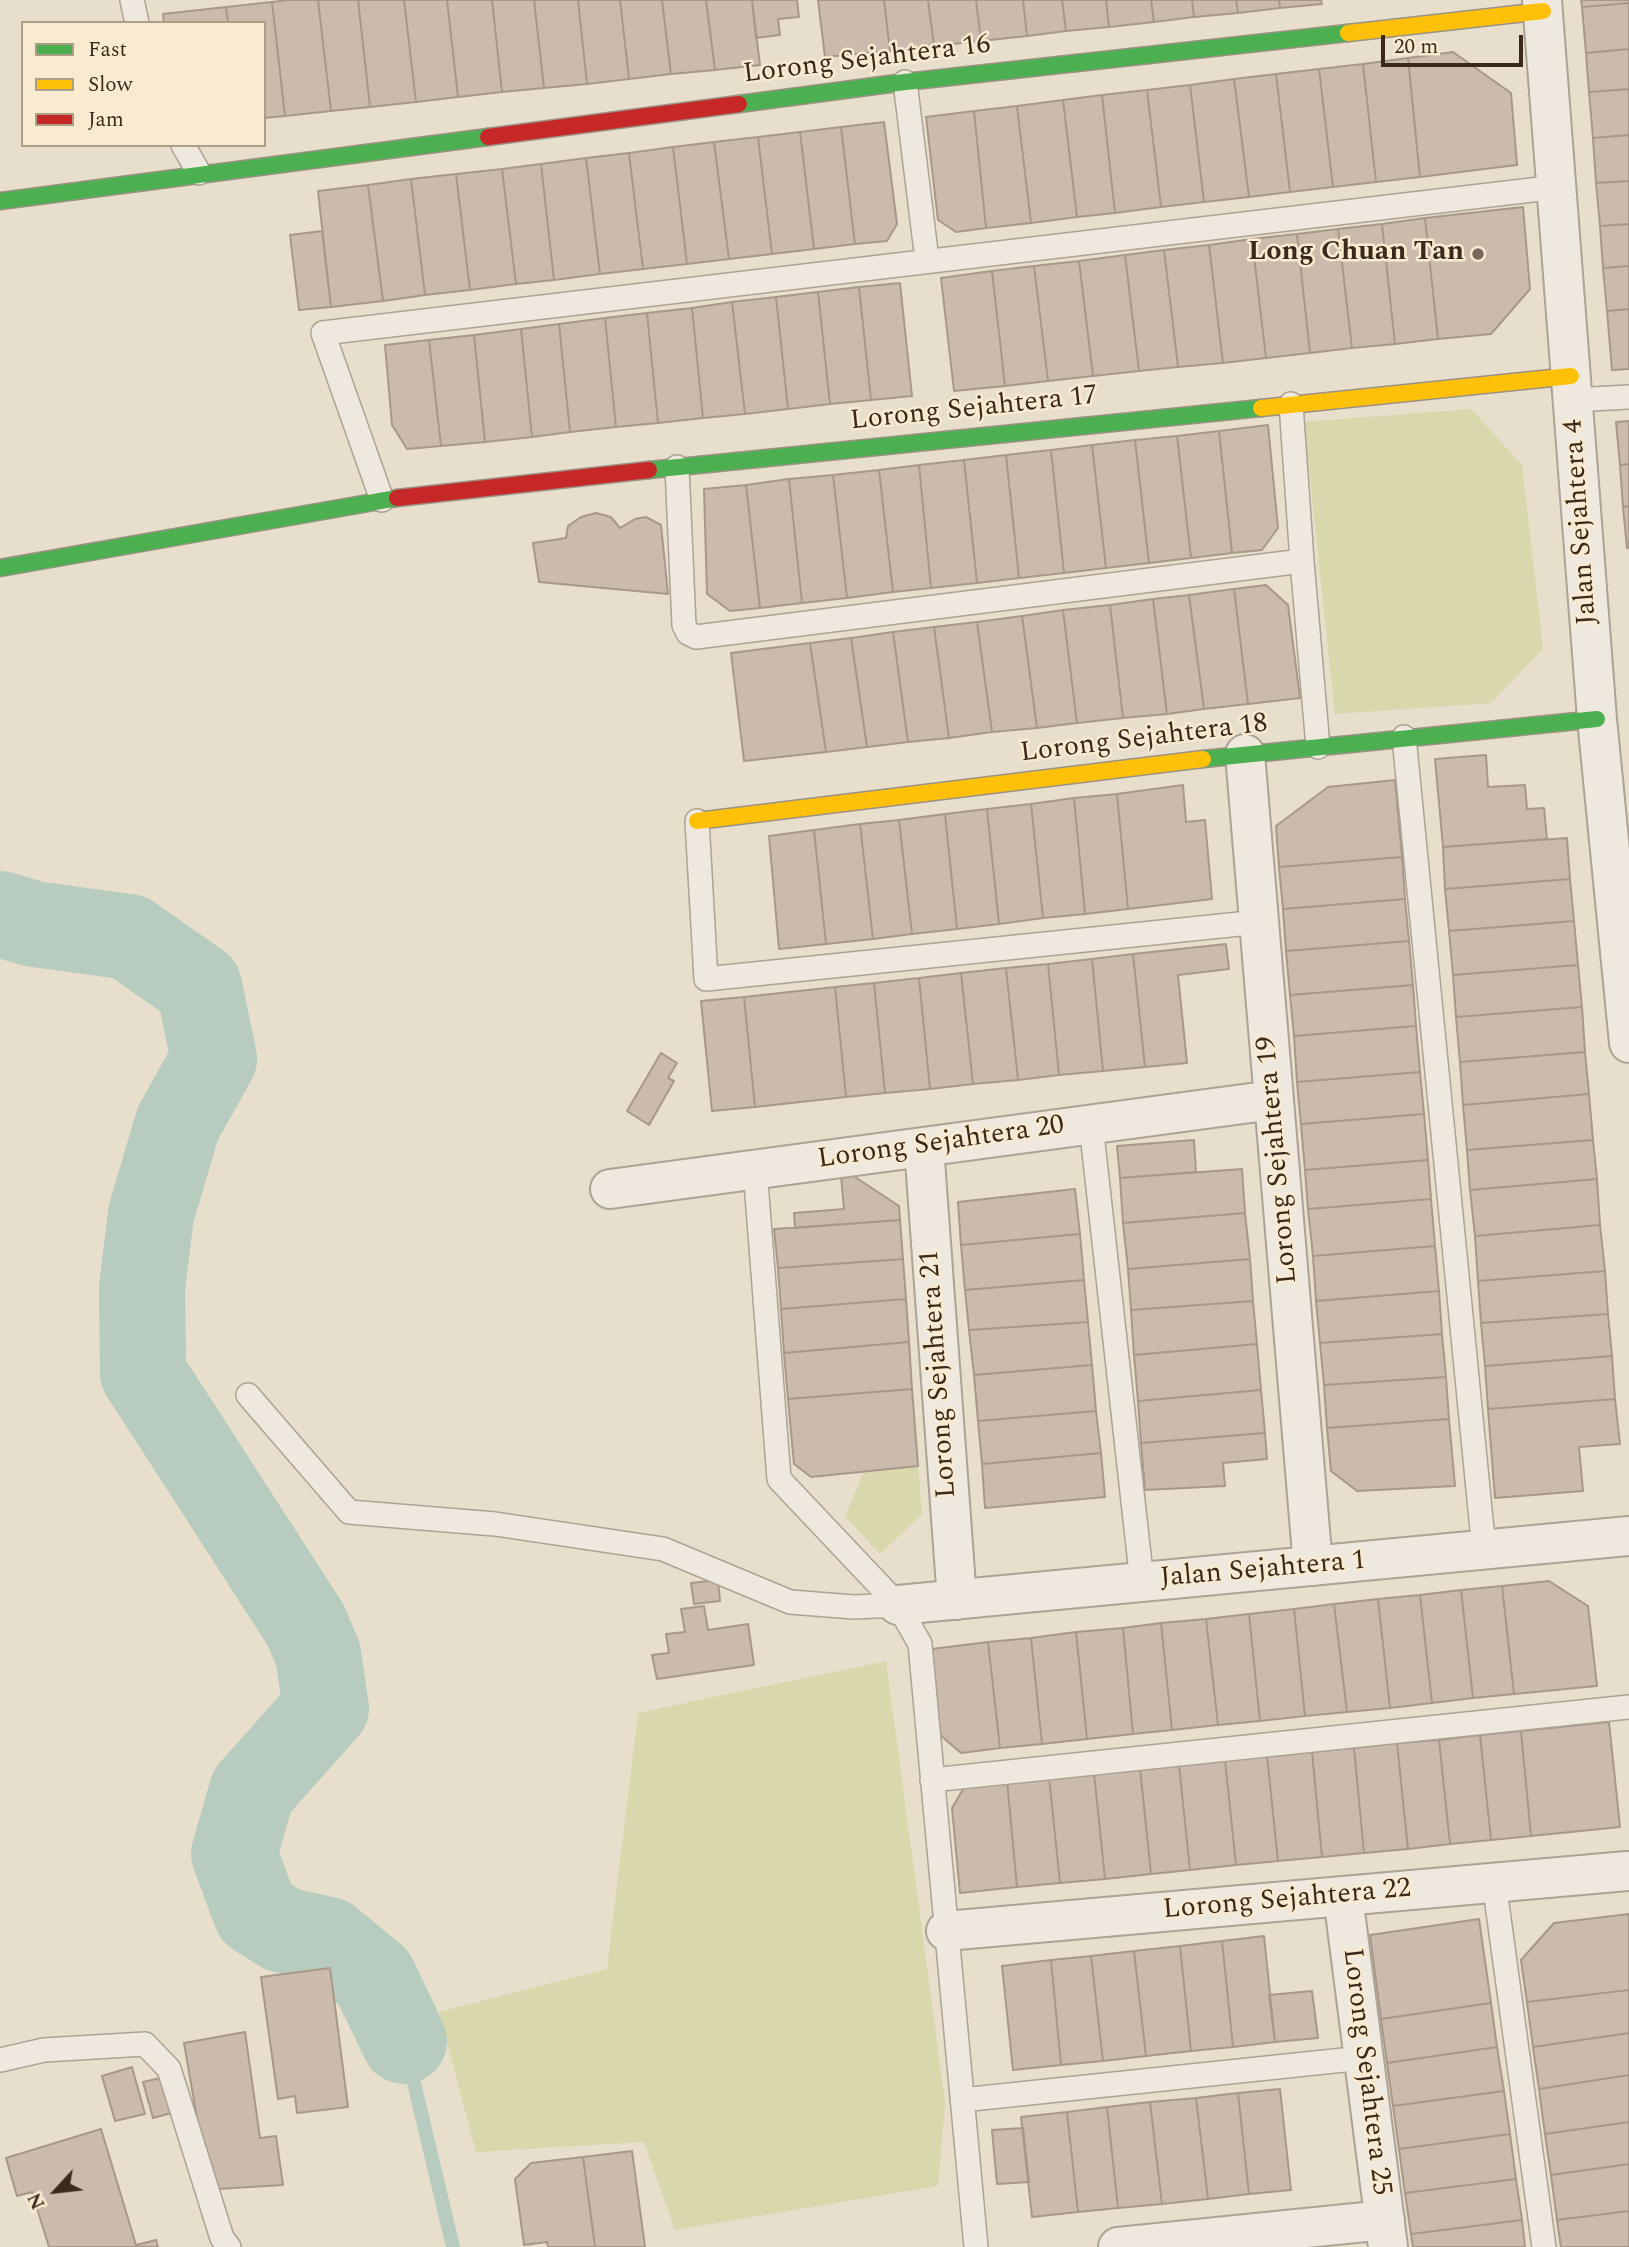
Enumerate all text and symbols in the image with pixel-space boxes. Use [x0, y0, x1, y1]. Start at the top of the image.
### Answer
legend [21, 21, 266, 147]
scale bar [1384, 21, 1526, 65]
street label: Lorong Sejahtera 16 [742, 29, 992, 93]
text: 20 m [1394, 31, 1438, 63]
text: Fast [88, 34, 127, 66]
text: Slow [88, 69, 132, 101]
text: Jam [88, 104, 124, 136]
place label: Long Chuan Tan [1248, 237, 1464, 271]
marker: Long Chuan Tan [1470, 246, 1486, 262]
street label: Lorong Sejahtera 17 [849, 380, 1099, 440]
street label: Jalan Sejahtera 4 [1558, 418, 1606, 626]
street label: Lorong Sejahtera 18 [1019, 708, 1269, 772]
street label: Lorong Sejahtera 19 [1251, 1035, 1307, 1285]
street label: Lorong Sejahtera 20 [816, 1110, 1066, 1178]
street label: Lorong Sejahtera 21 [915, 1249, 965, 1499]
street label: Jalan Sejahtera 1 [1159, 1545, 1367, 1597]
street label: Lorong Sejahtera 22 [1162, 1873, 1412, 1929]
street label: Lorong Sejahtera 25 [1333, 1947, 1397, 2197]
north arrow [21, 2156, 91, 2226]
text: N [20, 2187, 53, 2214]

